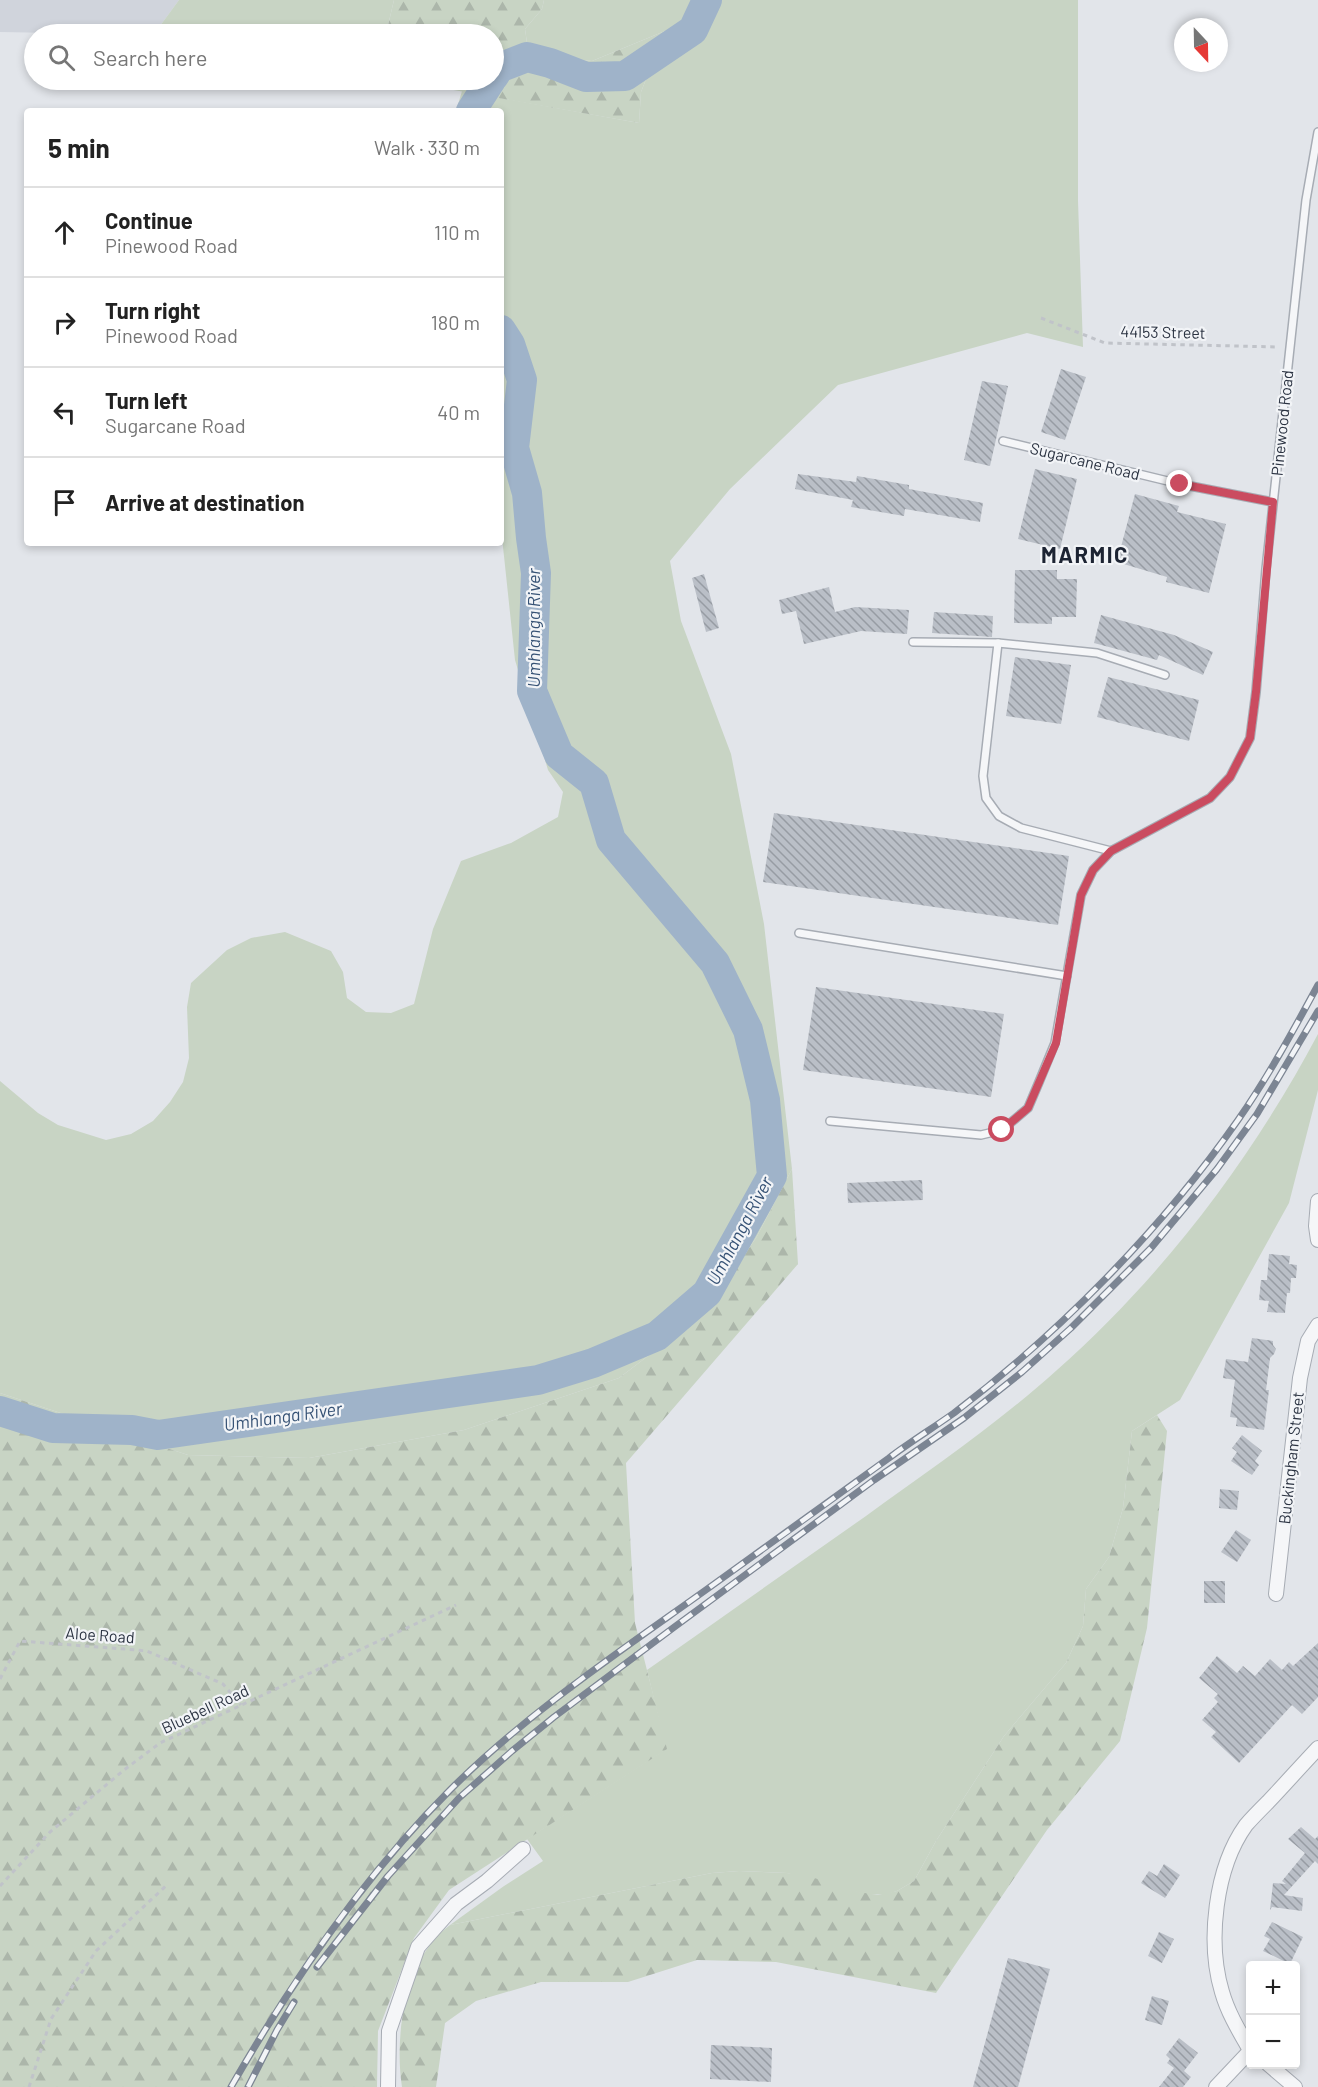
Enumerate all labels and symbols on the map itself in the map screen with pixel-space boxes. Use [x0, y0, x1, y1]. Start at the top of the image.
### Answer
north arrow [1174, 18, 1228, 72]
street label: 44153 Street [1120, 321, 1206, 342]
street label: Pinewood Road [1266, 369, 1297, 477]
street label: Sugarcane Road [1028, 438, 1142, 483]
route end [1166, 470, 1192, 496]
district label: MARMIC [1041, 541, 1129, 567]
water label: Umhlanga River [522, 568, 544, 688]
route start [988, 1116, 1014, 1142]
water label: Umhlanga River [701, 1172, 777, 1288]
street label: Buckingham Street [1274, 1391, 1307, 1525]
water label: Umhlanga River [222, 1397, 344, 1435]
street label: Aloe Road [65, 1623, 135, 1646]
street label: Bluebell Road [158, 1680, 251, 1737]

